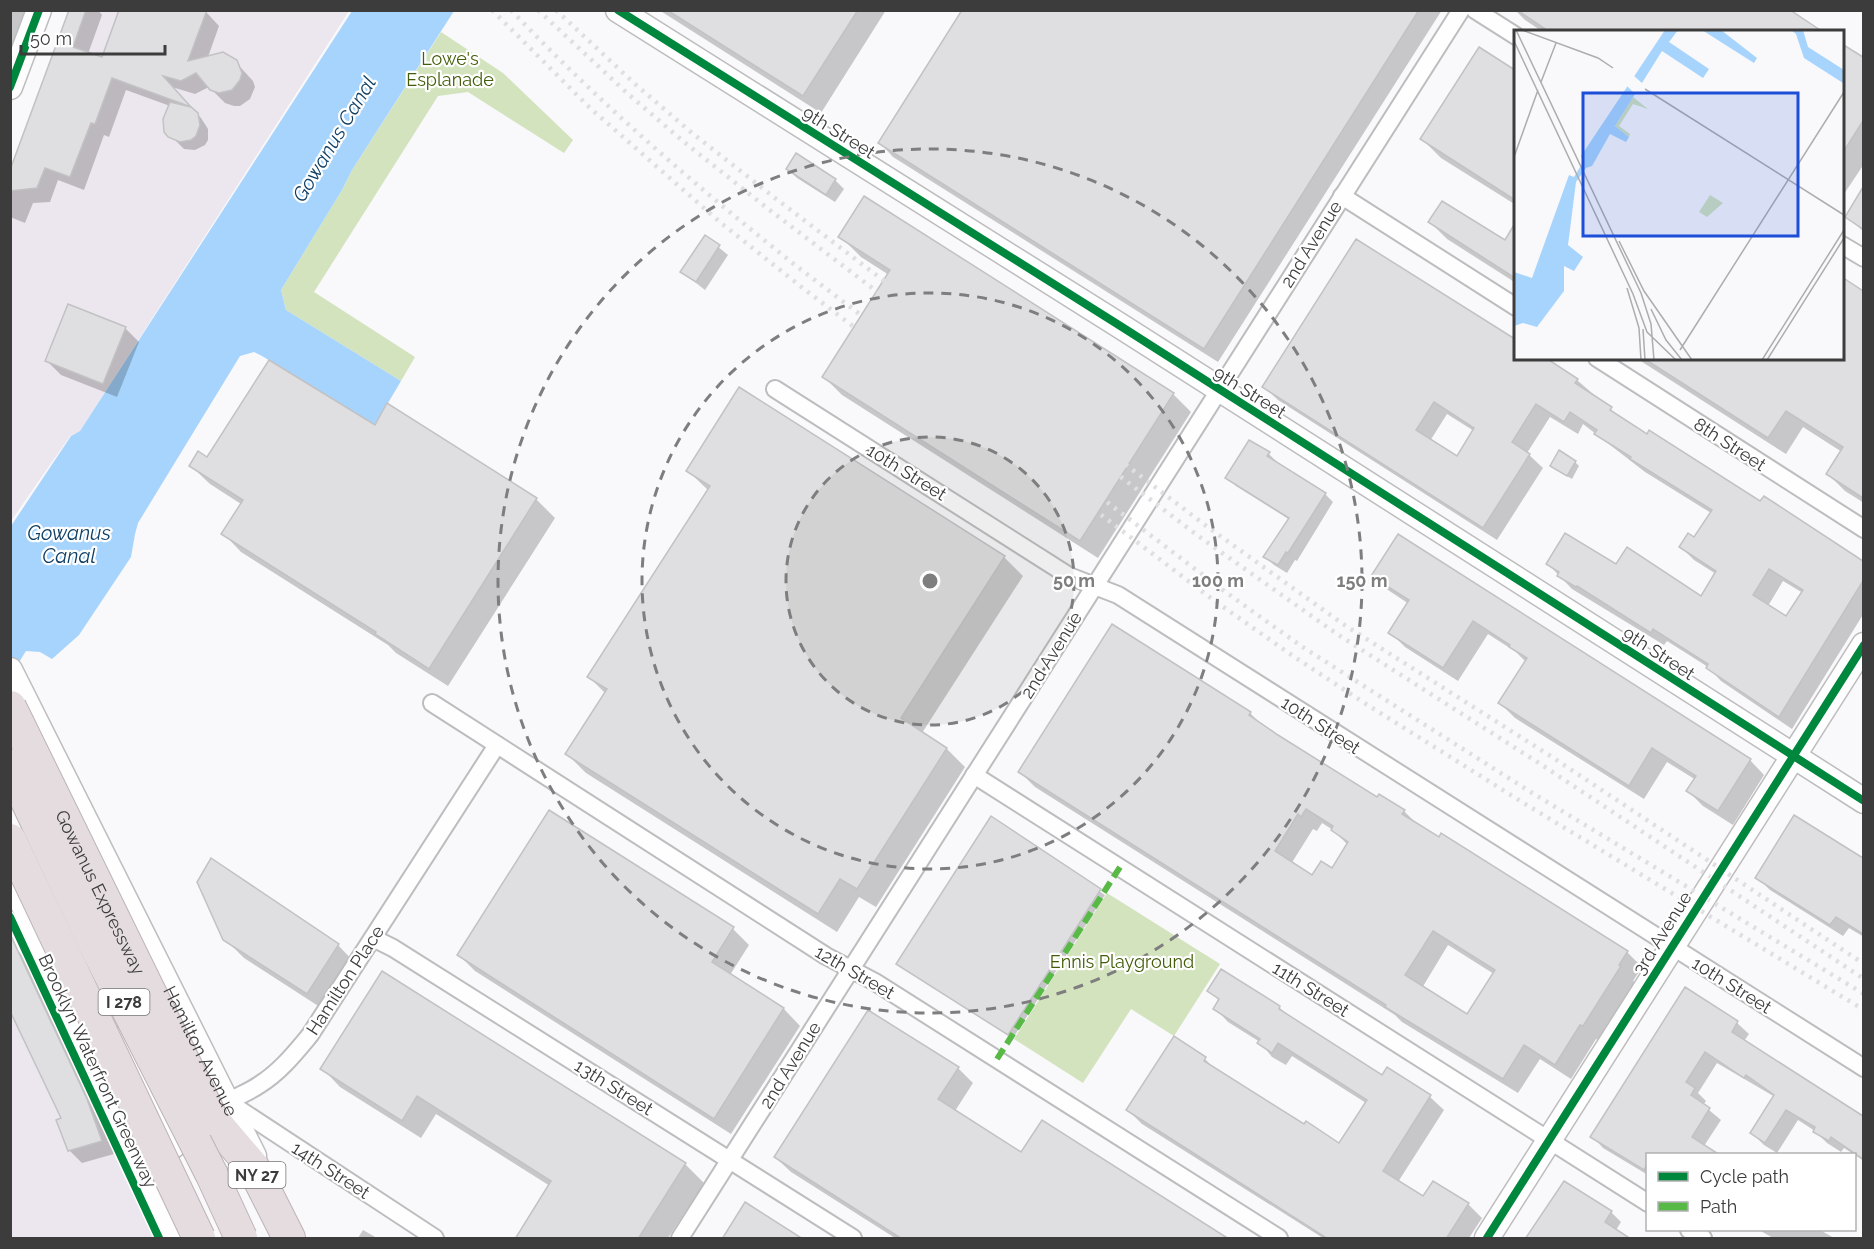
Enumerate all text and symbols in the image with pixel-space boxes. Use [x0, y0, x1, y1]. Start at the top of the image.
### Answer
scale bar [21, 18, 165, 56]
text: 50 m [30, 28, 72, 49]
inset map [1514, 30, 1844, 360]
park label: Lowe's Esplanade [406, 48, 494, 90]
water label: Gowanus Canal [287, 72, 381, 206]
street label: 9th Street [799, 101, 879, 163]
street label: 2nd Avenue [1276, 196, 1346, 291]
street label: 9th Street [1210, 361, 1290, 423]
street label: 8th Street [1690, 413, 1770, 475]
street label: 10th Street [863, 439, 951, 505]
water label: Gowanus Canal [27, 521, 111, 568]
text: 50 m [1053, 570, 1095, 591]
text: 100 m [1192, 570, 1244, 591]
text: 150 m [1337, 570, 1388, 591]
centre of rings [920, 571, 940, 591]
street label: 2nd Avenue [1016, 607, 1086, 702]
street label: 9th Street [1619, 622, 1699, 684]
street label: 10th Street [1278, 692, 1364, 758]
street label: Gowanus Expressway [51, 806, 150, 978]
street label: 3rd Avenue [1628, 887, 1696, 978]
street label: Hamilton Place [302, 921, 388, 1039]
street label: 12th Street [812, 941, 898, 1003]
street label: Brooklyn Waterfront Greenway [34, 951, 162, 1192]
park label: Ennis Playground [1050, 951, 1194, 972]
street label: 10th Street [1688, 952, 1776, 1018]
street label: 11th Street [1269, 957, 1353, 1021]
street label: Hamilton Avenue [160, 982, 243, 1120]
road number: I 278 [98, 989, 150, 1015]
street label: 2nd Avenue [755, 1017, 825, 1112]
street label: 13th Street [571, 1055, 657, 1119]
street label: 14th Street [288, 1137, 374, 1203]
legend [1646, 1153, 1856, 1231]
road number: NY 27 [228, 1162, 286, 1188]
text: Cycle path [1700, 1166, 1789, 1187]
text: Path [1700, 1196, 1737, 1217]

